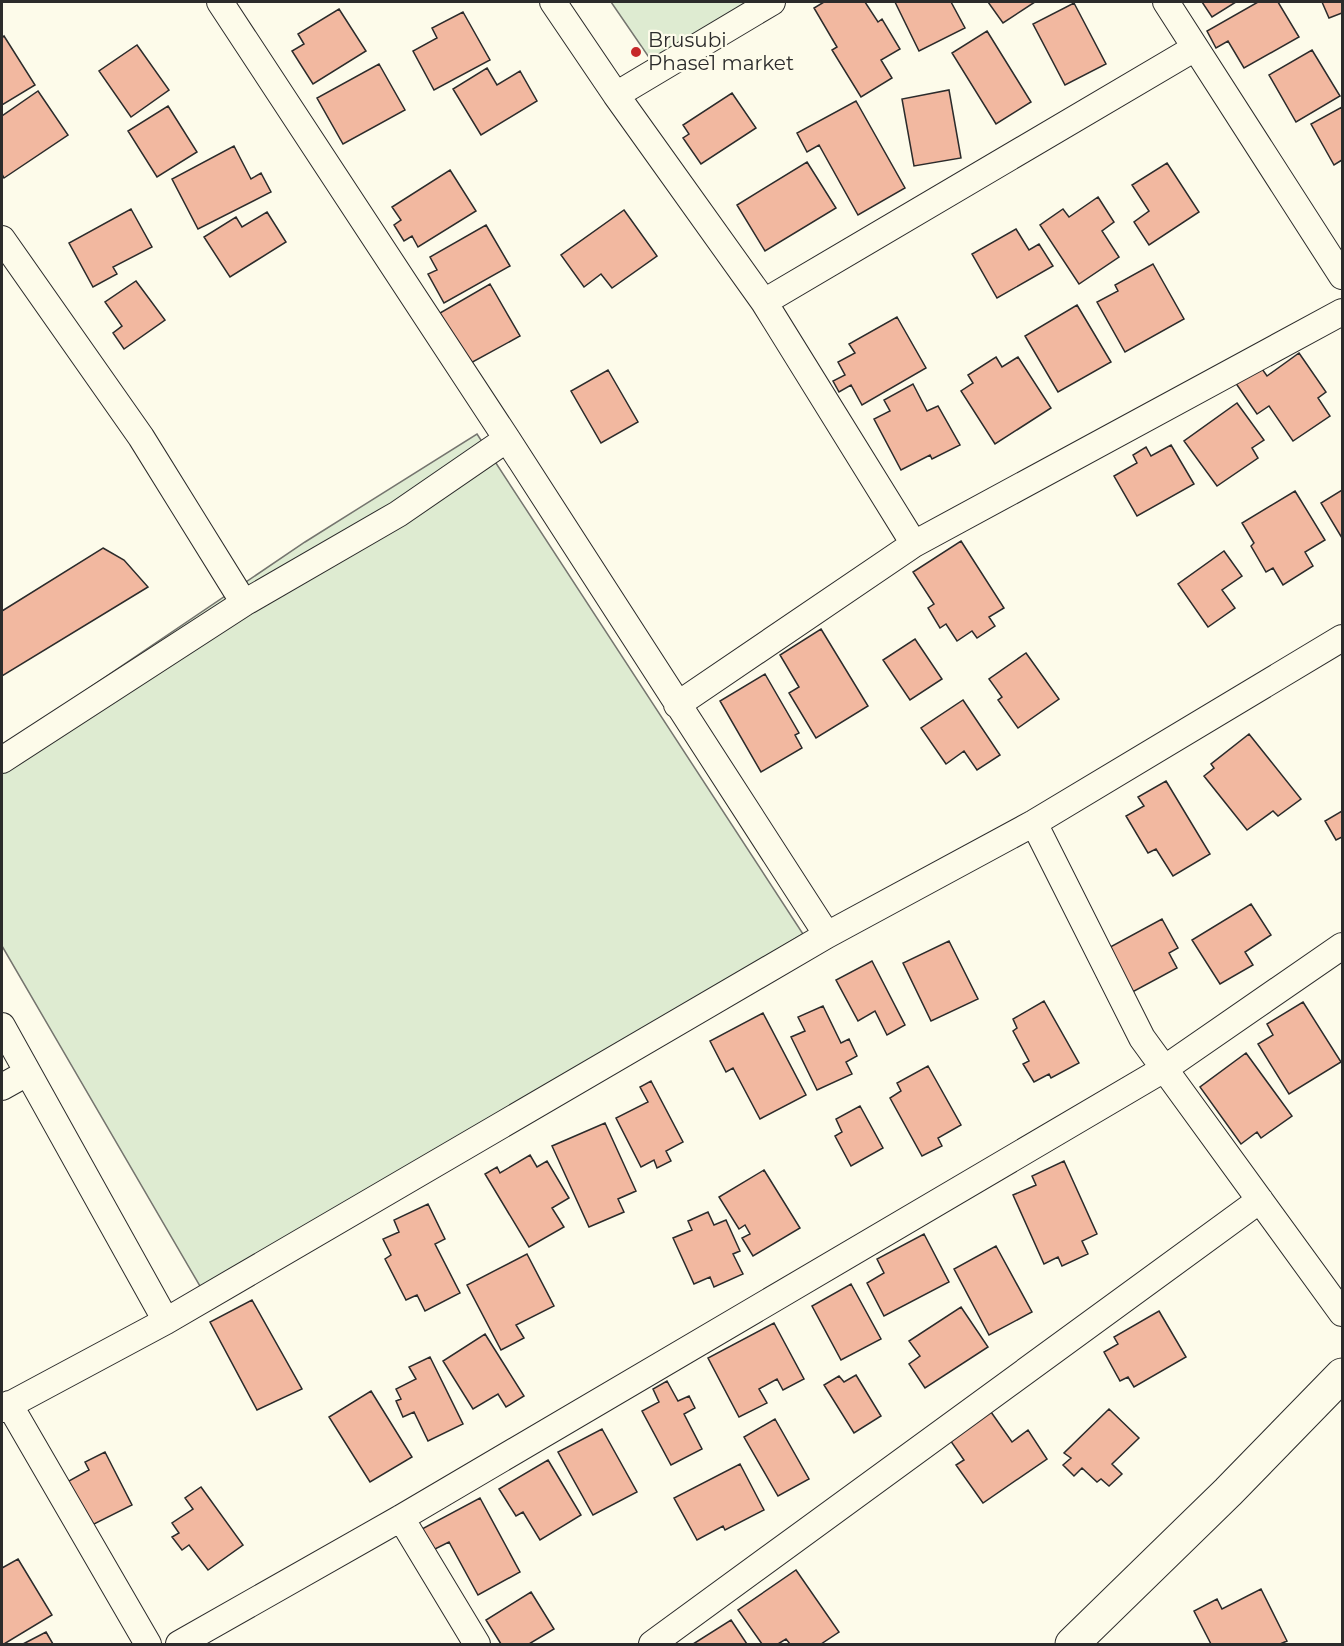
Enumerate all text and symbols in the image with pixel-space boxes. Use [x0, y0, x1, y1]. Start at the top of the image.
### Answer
place label: Brusubi Phase1 market [648, 28, 794, 75]
marker: Brusubi Phase1 market [629, 45, 643, 59]

